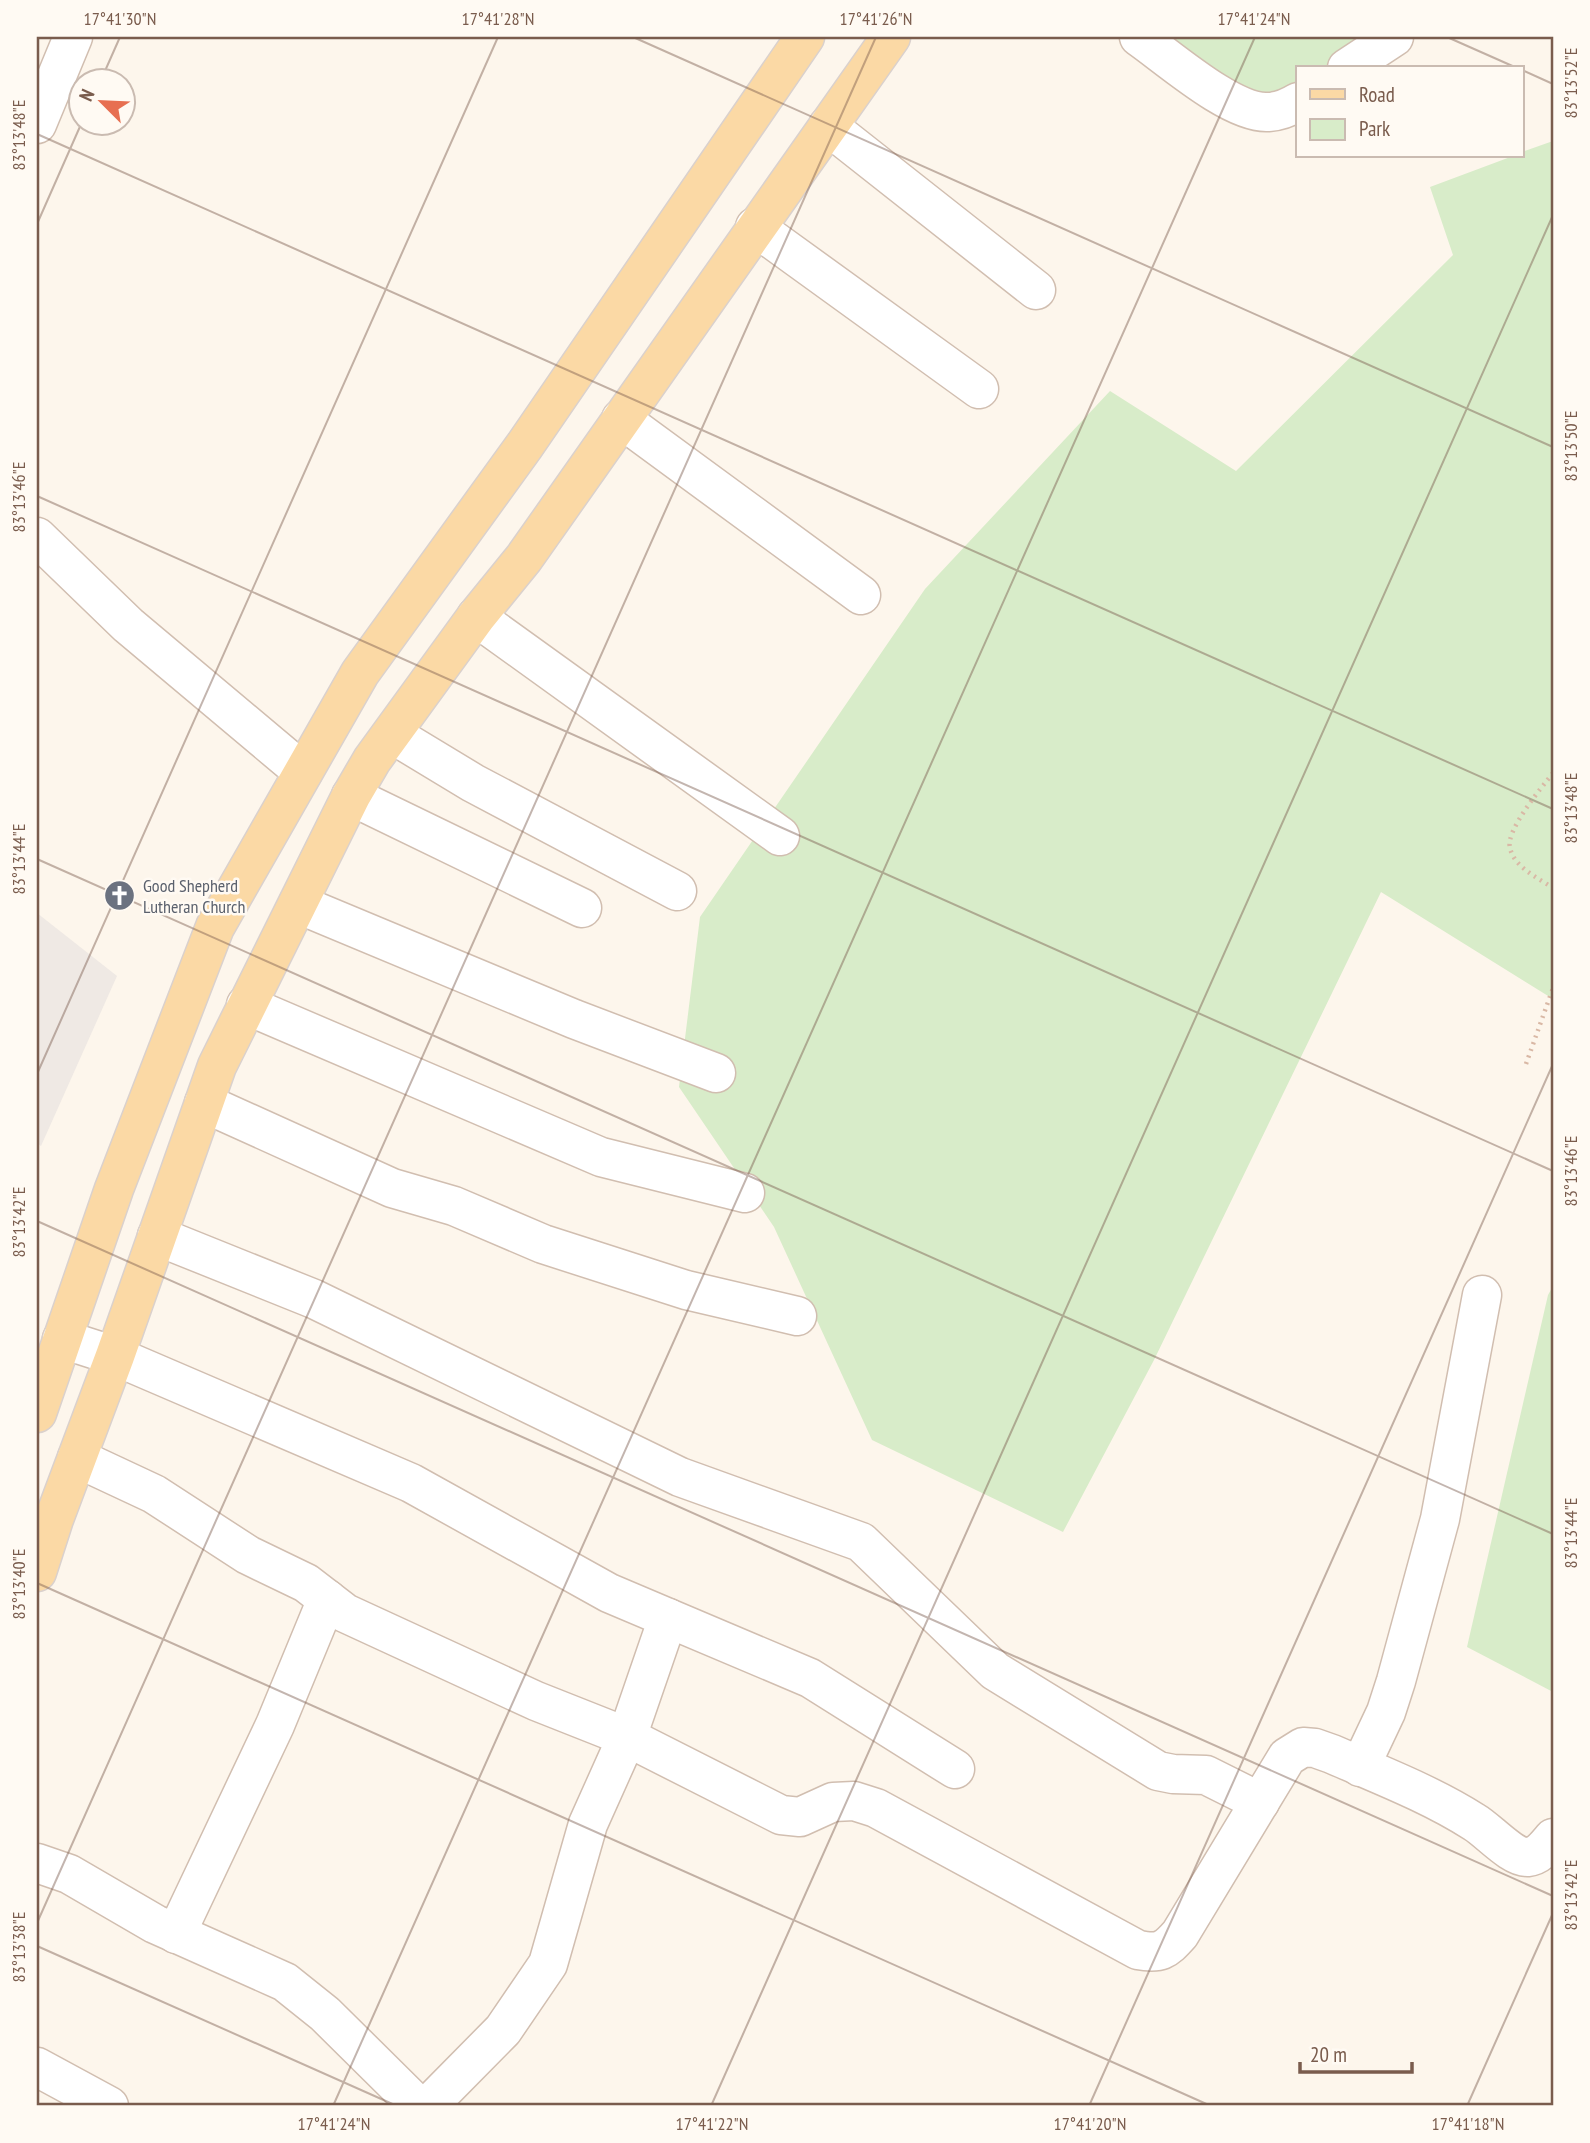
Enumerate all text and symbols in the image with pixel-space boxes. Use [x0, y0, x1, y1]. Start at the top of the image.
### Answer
text: 17°41'30"N [84, 7, 156, 30]
text: 17°41'28"N [462, 7, 534, 30]
text: 17°41'26"N [840, 7, 912, 30]
text: 17°41'24"N [1218, 7, 1290, 30]
text: 83°13'52"E [1559, 48, 1582, 118]
north arrow [66, 66, 136, 136]
legend [1296, 66, 1524, 158]
text: Road [1359, 81, 1395, 108]
text: N [73, 86, 100, 105]
text: 83°13'48"E [7, 100, 30, 170]
text: Park [1359, 115, 1390, 142]
text: 83°13'50"E [1559, 411, 1582, 481]
text: 83°13'46"E [7, 462, 30, 532]
text: 83°13'48"E [1559, 773, 1582, 843]
text: 83°13'44"E [7, 824, 30, 894]
place label: Good Shepherd Lutheran Church [143, 874, 245, 918]
church icon: Good Shepherd Lutheran Church [103, 879, 137, 913]
text: 83°13'46"E [1559, 1136, 1582, 1206]
text: 83°13'42"E [7, 1187, 30, 1257]
text: 83°13'44"E [1559, 1498, 1582, 1568]
text: 83°13'40"E [7, 1549, 30, 1619]
text: 83°13'42"E [1559, 1860, 1582, 1930]
text: 83°13'38"E [7, 1912, 30, 1982]
scale bar [1300, 2031, 1412, 2075]
text: 20 m [1310, 2041, 1347, 2068]
text: 17°41'24"N [298, 2112, 370, 2135]
text: 17°41'22"N [676, 2112, 748, 2135]
text: 17°41'20"N [1054, 2112, 1126, 2135]
text: 17°41'18"N [1432, 2112, 1504, 2135]

